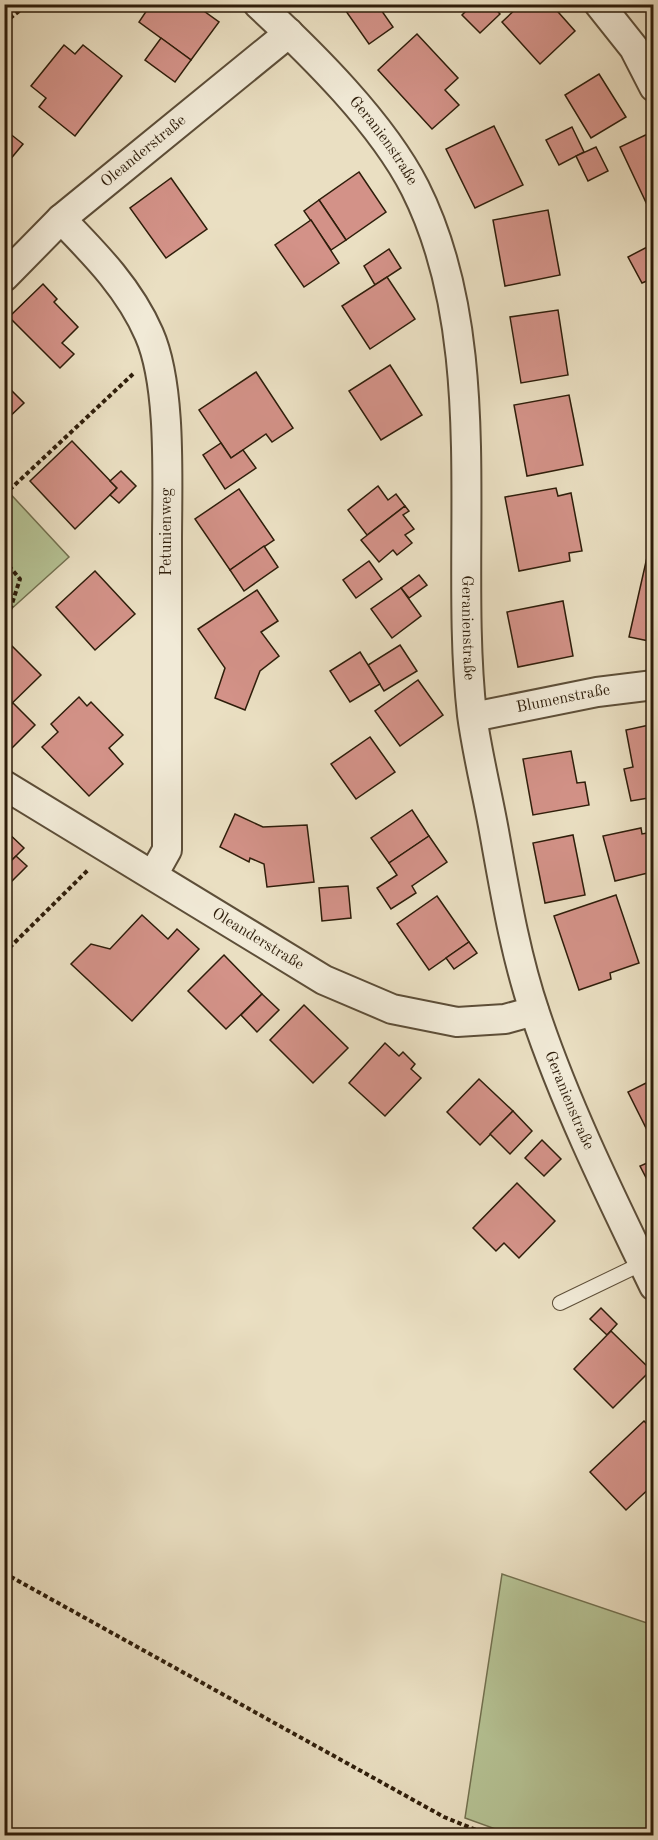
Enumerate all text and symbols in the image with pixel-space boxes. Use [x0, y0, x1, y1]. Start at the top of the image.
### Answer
street label: Geranienstraße [346, 94, 420, 188]
street label: Oleanderstraße [98, 112, 189, 191]
street label: Petunienweg [159, 488, 175, 576]
street label: Geranienstraße [458, 575, 477, 681]
street label: Blumenstraße [515, 682, 611, 716]
street label: Oleanderstraße [209, 906, 306, 974]
street label: Geranienstraße [541, 1049, 596, 1152]

